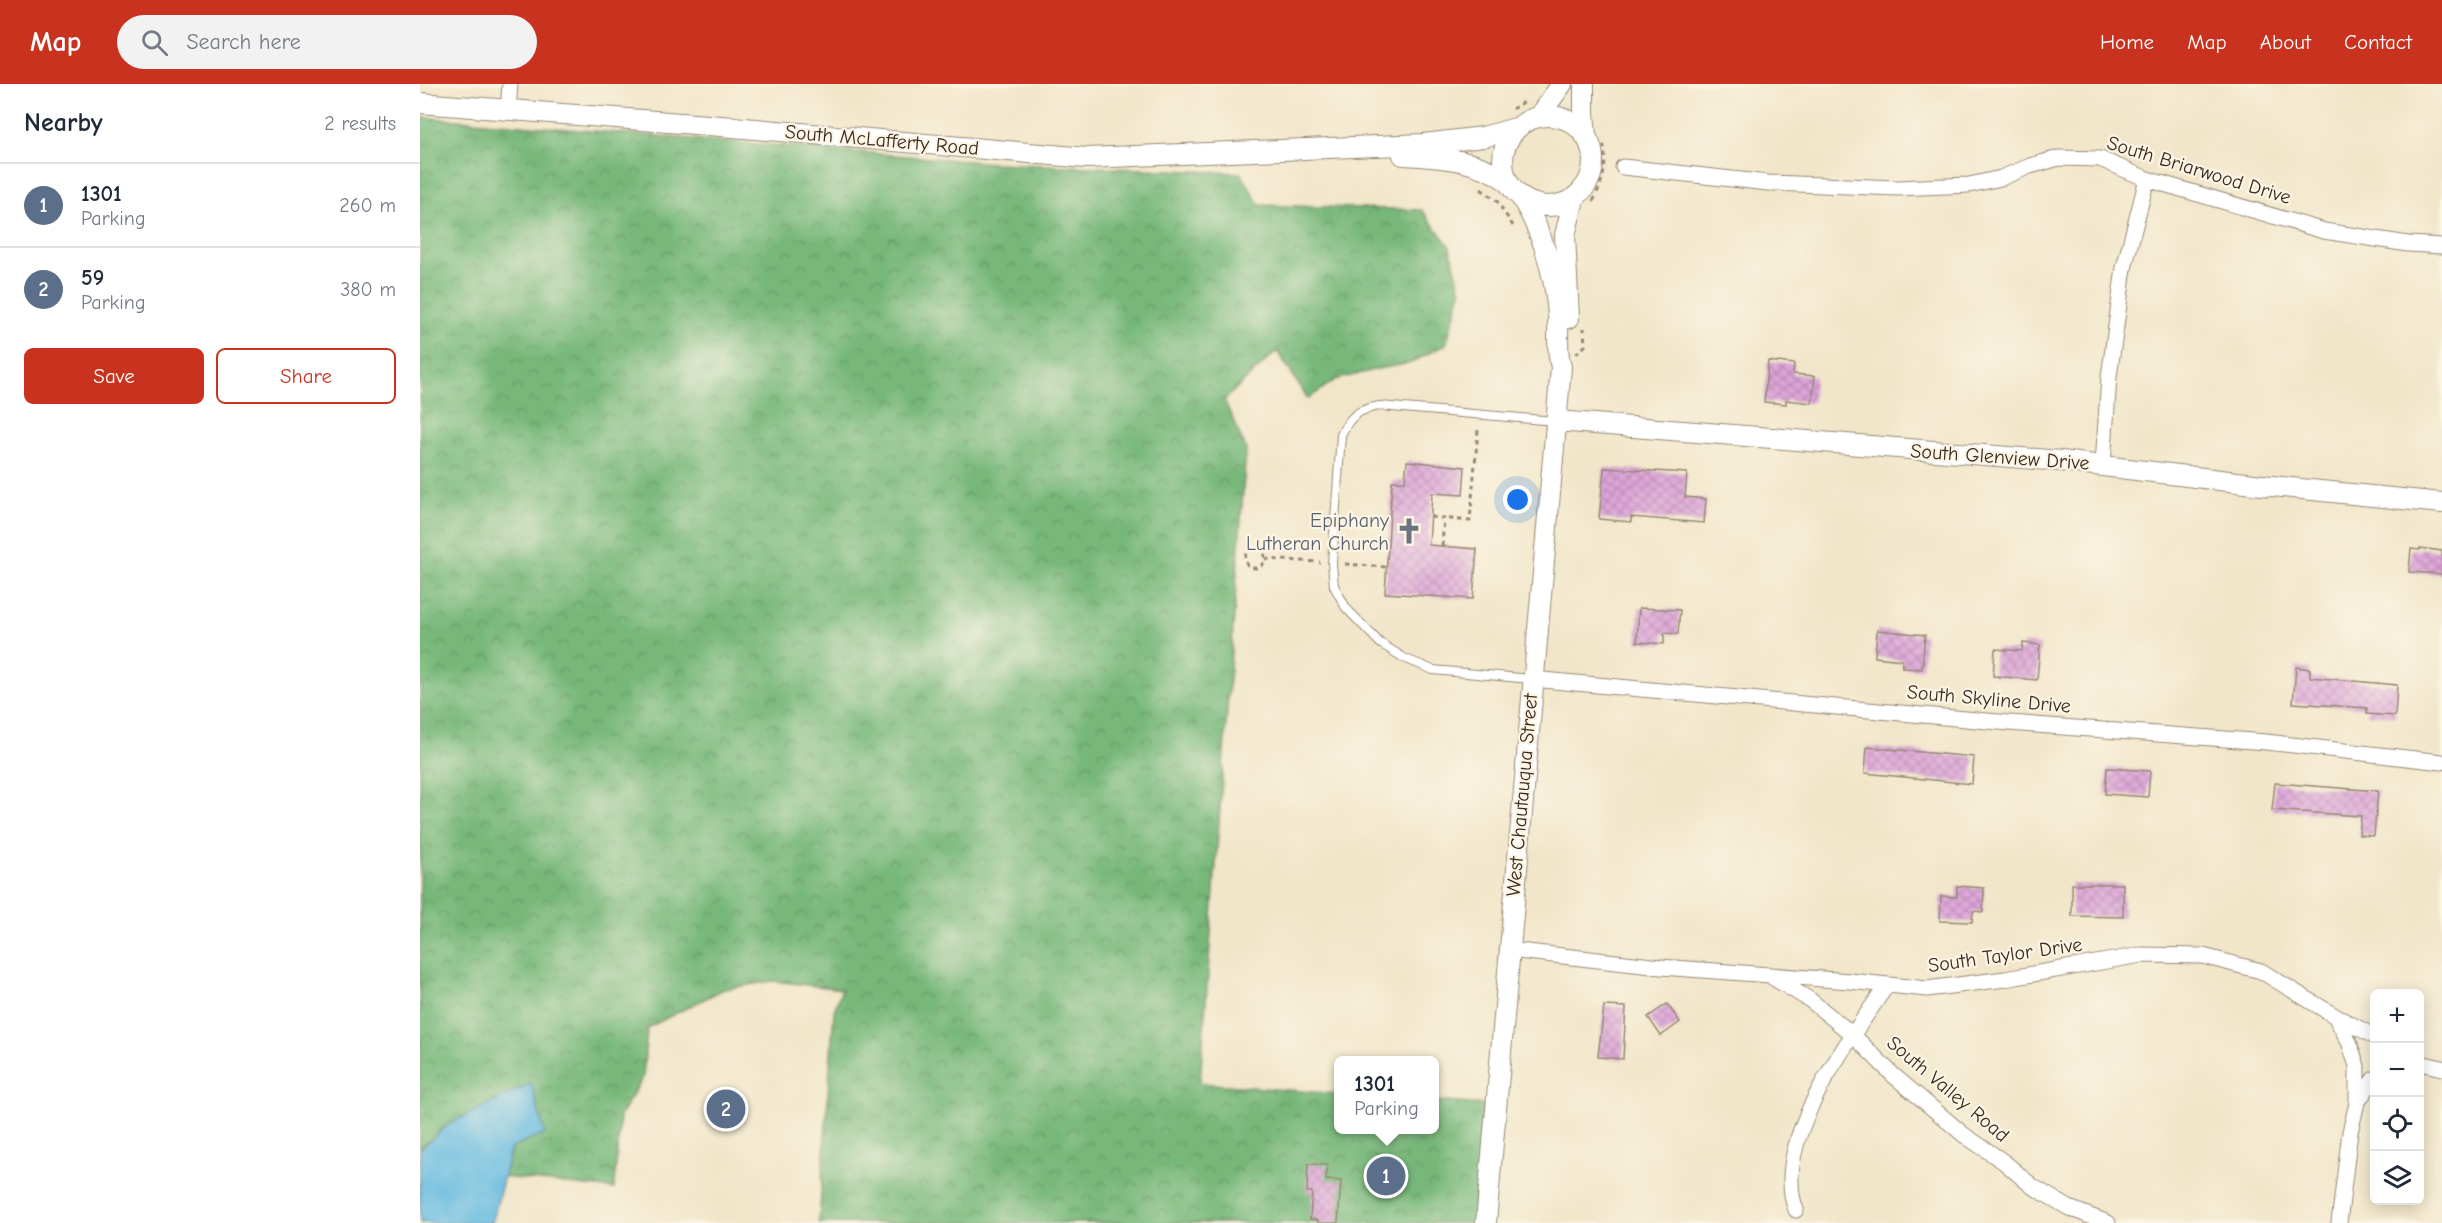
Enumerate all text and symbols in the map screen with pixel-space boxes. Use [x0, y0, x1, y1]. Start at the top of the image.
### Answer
search box [117, 15, 537, 69]
text: Map [30, 26, 81, 58]
icon: search [138, 26, 171, 59]
text: Search here [186, 29, 301, 55]
text: Home [2100, 30, 2154, 54]
text: Map [2187, 30, 2227, 54]
text: About [2260, 30, 2311, 54]
text: Contact [2344, 30, 2412, 54]
text: Nearby [24, 108, 103, 138]
text: 2 results [324, 112, 396, 135]
street label: South McLafferty Road [784, 120, 980, 160]
street label: South Briarwood Drive [2104, 131, 2294, 209]
text: 1301 [81, 181, 122, 207]
text: 1 [40, 194, 47, 217]
text: 260 m [339, 194, 396, 217]
text: Parking [81, 207, 146, 230]
text: 59 [81, 265, 104, 291]
text: 2 [39, 278, 48, 301]
text: 380 m [340, 278, 396, 301]
text: Parking [81, 291, 146, 314]
button: Save [24, 348, 204, 404]
button: Share [216, 348, 396, 404]
street label: South Glenview Drive [1910, 439, 2090, 475]
your location [1503, 485, 1532, 514]
place label: Epiphany Lutheran Church [1246, 509, 1389, 555]
church icon: Epiphany Lutheran Church [1394, 516, 1424, 546]
street label: South Skyline Drive [1906, 680, 2072, 718]
street label: West Chautauqua Street [1502, 691, 1542, 897]
street label: South Taylor Drive [1926, 933, 2084, 977]
map controls [2370, 989, 2424, 1205]
button: + [2370, 989, 2424, 1043]
street label: South Valley Road [1882, 1031, 2014, 1147]
button: − [2370, 1043, 2424, 1097]
popup [1334, 1056, 1439, 1134]
text: 1301 [1354, 1071, 1395, 1097]
pin: 2 [706, 1086, 746, 1132]
text: Parking [1354, 1097, 1419, 1120]
button: locate [2370, 1097, 2424, 1151]
button: layers [2370, 1151, 2424, 1205]
pin: 1 [1366, 1154, 1406, 1198]

